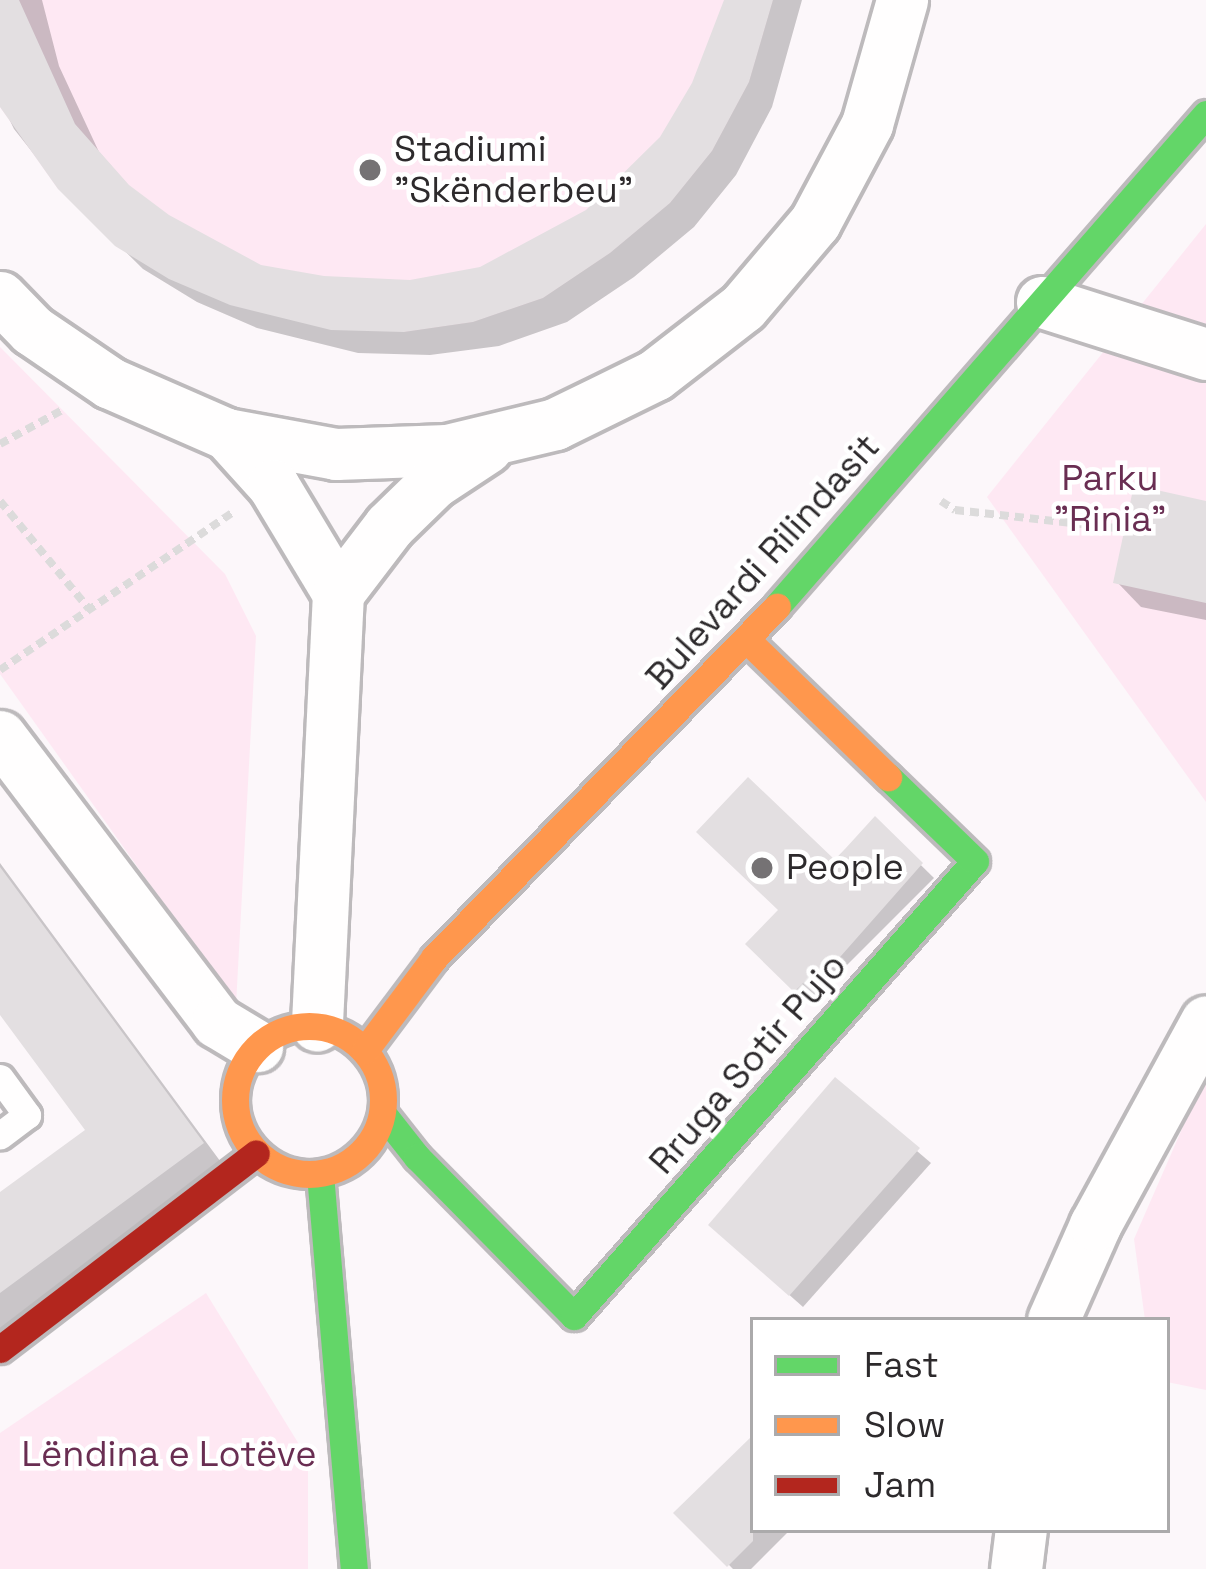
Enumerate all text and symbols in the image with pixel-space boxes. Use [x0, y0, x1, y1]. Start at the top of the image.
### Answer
place label: Stadiumi "Skënderbeu" [394, 127, 633, 212]
marker: Stadiumi "Skënderbeu" [357, 157, 383, 183]
street label: Bulevardi Rilindasit [637, 426, 889, 698]
park label: Parku "Rinia" [1054, 456, 1166, 541]
place label: People [786, 846, 904, 890]
marker: People [749, 855, 775, 881]
street label: Rruga Sotir Pujo [641, 945, 855, 1183]
legend [750, 1317, 1170, 1533]
text: Fast [864, 1342, 939, 1388]
text: Slow [864, 1402, 946, 1448]
park label: Lëndina e Lotëve [21, 1433, 317, 1477]
text: Jam [864, 1462, 936, 1508]

